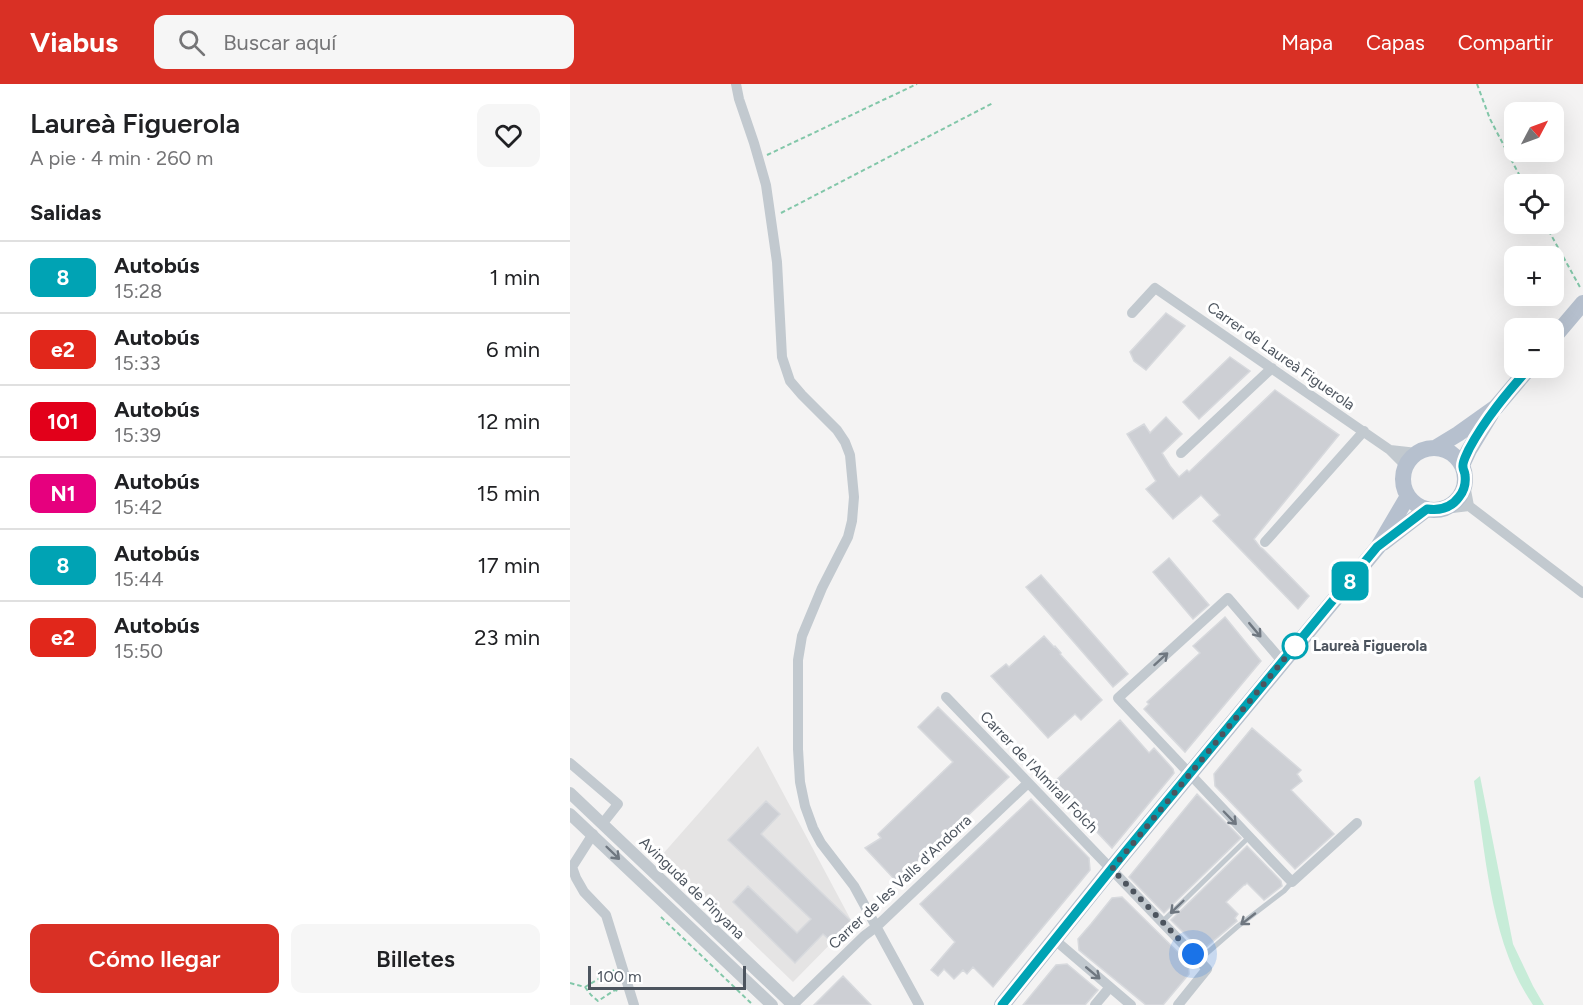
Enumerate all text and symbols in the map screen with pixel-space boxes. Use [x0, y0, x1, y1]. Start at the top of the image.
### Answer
search box [154, 15, 574, 69]
text: Viabus [30, 25, 118, 59]
icon: search [175, 26, 208, 59]
text: Buscar aquí [223, 29, 336, 56]
text: Mapa [1281, 30, 1333, 55]
text: Capas [1366, 30, 1425, 55]
text: Compartir [1458, 30, 1553, 55]
north arrow [1504, 102, 1564, 162]
map controls [1504, 102, 1564, 378]
button: heart [477, 104, 540, 167]
text: Laureà Figuerola [30, 106, 240, 140]
text: A pie · 4 min · 260 m [30, 146, 213, 170]
button: locate [1504, 174, 1564, 234]
text: Salidas [30, 199, 101, 226]
button: + [1504, 246, 1564, 306]
text: Autobús [114, 252, 200, 279]
text: 1 min [489, 264, 540, 291]
text: 8 [57, 265, 69, 290]
text: 15:28 [114, 279, 162, 303]
street label: Carrer de Laureà Figuerola [1204, 298, 1358, 414]
button: − [1504, 318, 1564, 378]
text: Autobús [114, 324, 200, 351]
text: 6 min [486, 336, 540, 363]
text: e2 [51, 337, 75, 362]
text: 15:33 [114, 351, 161, 375]
text: Autobús [114, 396, 200, 423]
text: 12 min [477, 408, 540, 435]
text: 101 [47, 409, 79, 434]
text: 15:39 [114, 423, 161, 447]
text: Autobús [114, 468, 200, 495]
text: 15 min [477, 480, 540, 507]
text: N1 [50, 481, 76, 506]
text: 15:42 [114, 495, 162, 519]
text: Autobús [114, 540, 200, 567]
text: 17 min [478, 552, 540, 579]
text: 8 [57, 553, 69, 578]
line badge: 8 [1330, 562, 1370, 600]
text: 15:44 [114, 567, 164, 591]
text: 8 [1344, 569, 1356, 594]
text: Autobús [114, 612, 200, 639]
one-way arrow [1248, 622, 1262, 637]
text: 23 min [474, 624, 540, 651]
text: e2 [51, 625, 75, 650]
marker: Laureà Figuerola [1282, 633, 1308, 659]
place label: Laureà Figuerola [1313, 637, 1427, 655]
text: 15:50 [114, 639, 163, 663]
one-way arrow [1154, 652, 1169, 666]
street label: Carrer de l'Almirall Folch [976, 708, 1102, 836]
one-way arrow [1223, 810, 1238, 825]
street label: Carrer de les Valls d'Andorra [825, 811, 975, 953]
street label: Avinguda de Pinyana [636, 833, 748, 943]
one-way arrow [605, 846, 620, 860]
one-way arrow [1170, 900, 1185, 915]
one-way arrow [1240, 913, 1256, 926]
button: Cómo llegar [30, 924, 279, 993]
button: Billetes [291, 924, 540, 993]
your location [1178, 939, 1208, 969]
scale bar [588, 963, 746, 990]
one-way arrow [1085, 966, 1101, 979]
text: 100 m [597, 967, 642, 986]

